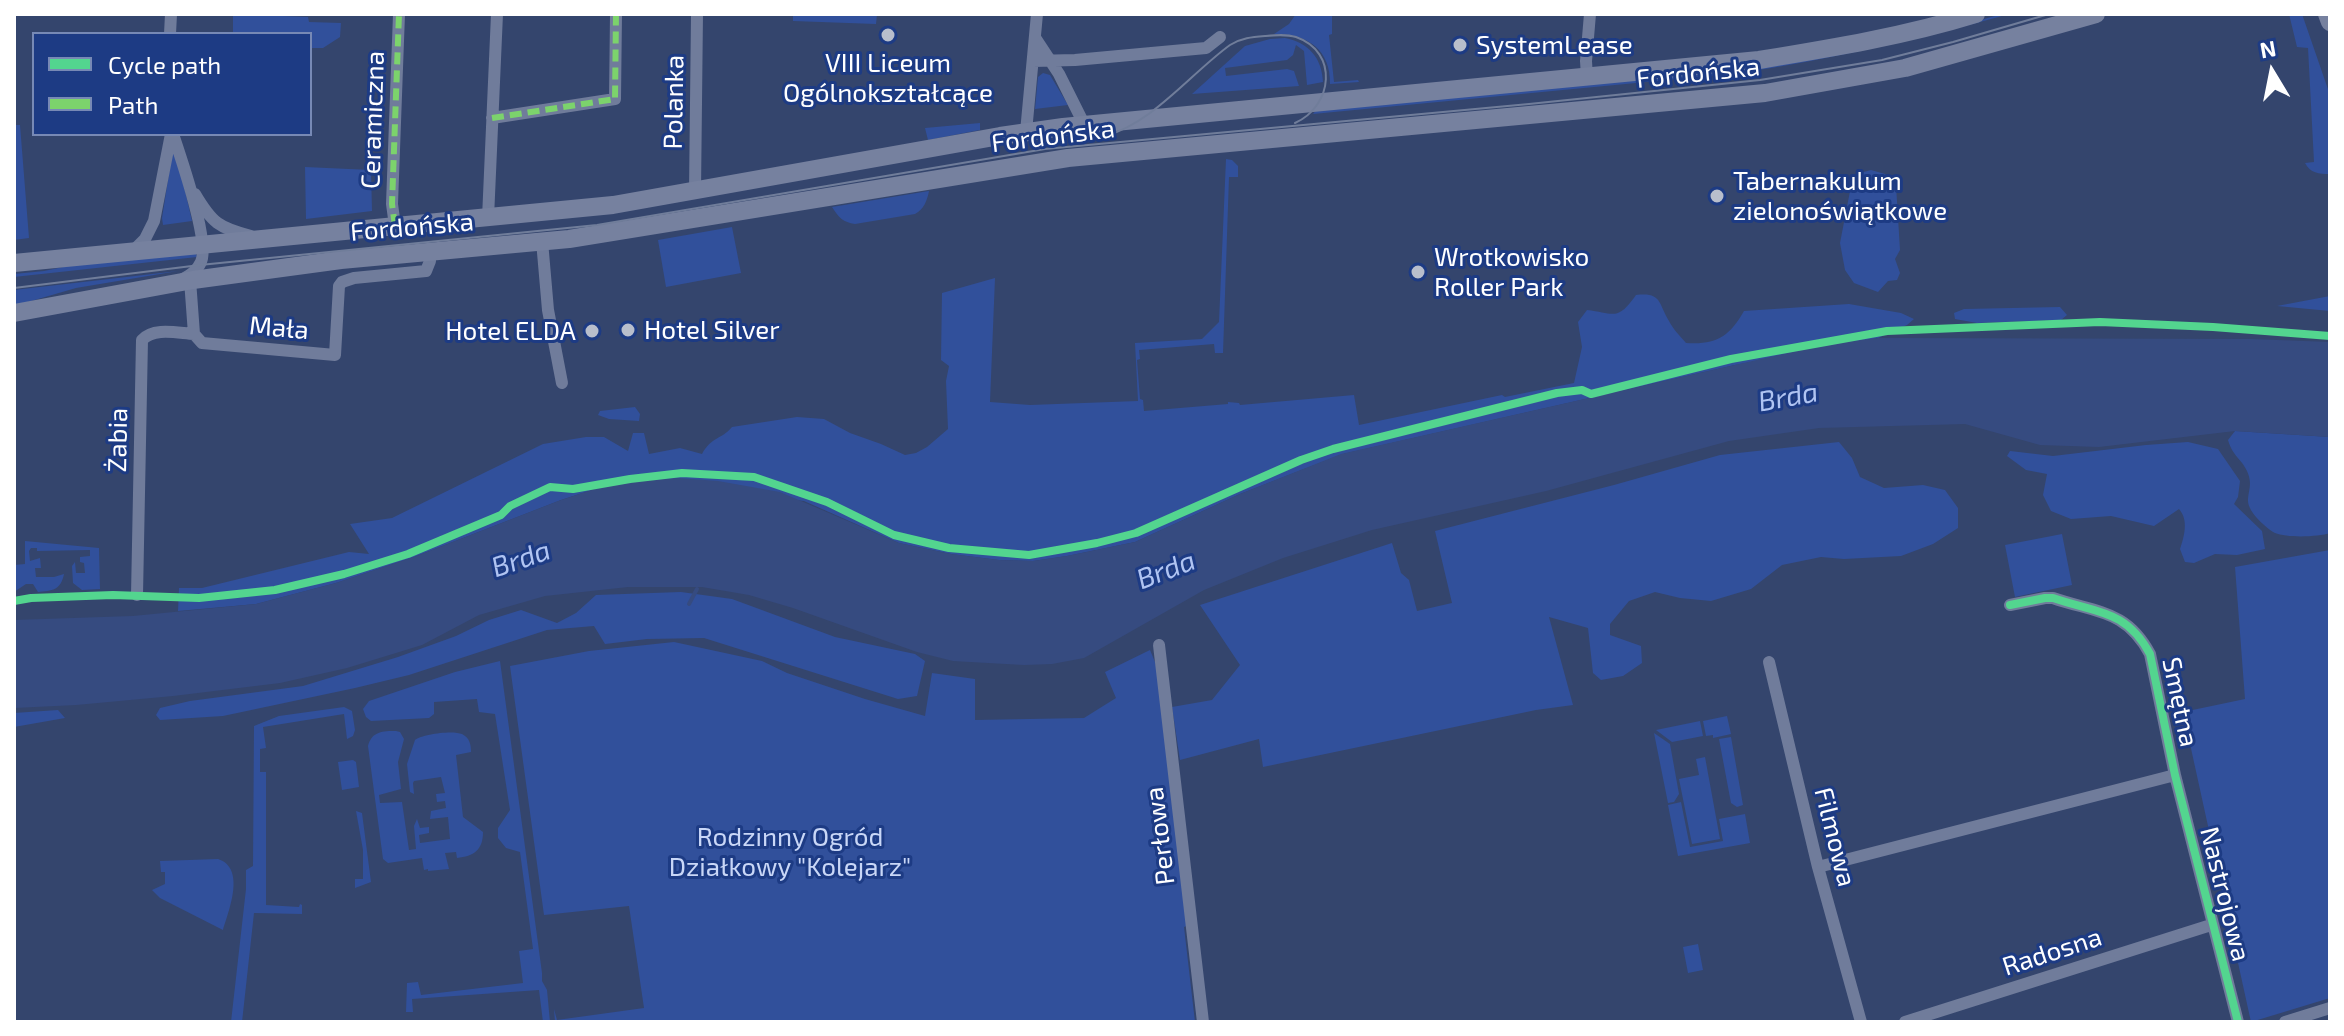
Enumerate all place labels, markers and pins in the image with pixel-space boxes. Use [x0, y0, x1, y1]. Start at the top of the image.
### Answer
marker: VIII Liceum Ogólnokształcące [879, 26, 897, 44]
place label: SystemLease [1476, 29, 1633, 61]
marker: SystemLease [1451, 36, 1469, 54]
place label: VIII Liceum Ogólnokształcące [783, 47, 993, 108]
place label: Tabernakulum zielonoświątkowe [1733, 165, 1947, 226]
marker: Tabernakulum zielonoświątkowe [1708, 187, 1726, 205]
place label: Wrotkowisko Roller Park [1434, 241, 1589, 302]
marker: Wrotkowisko Roller Park [1409, 263, 1427, 281]
place label: Hotel Silver [644, 314, 780, 346]
place label: Hotel ELDA [445, 315, 576, 347]
marker: Hotel Silver [619, 321, 637, 339]
marker: Hotel ELDA [583, 322, 601, 340]

